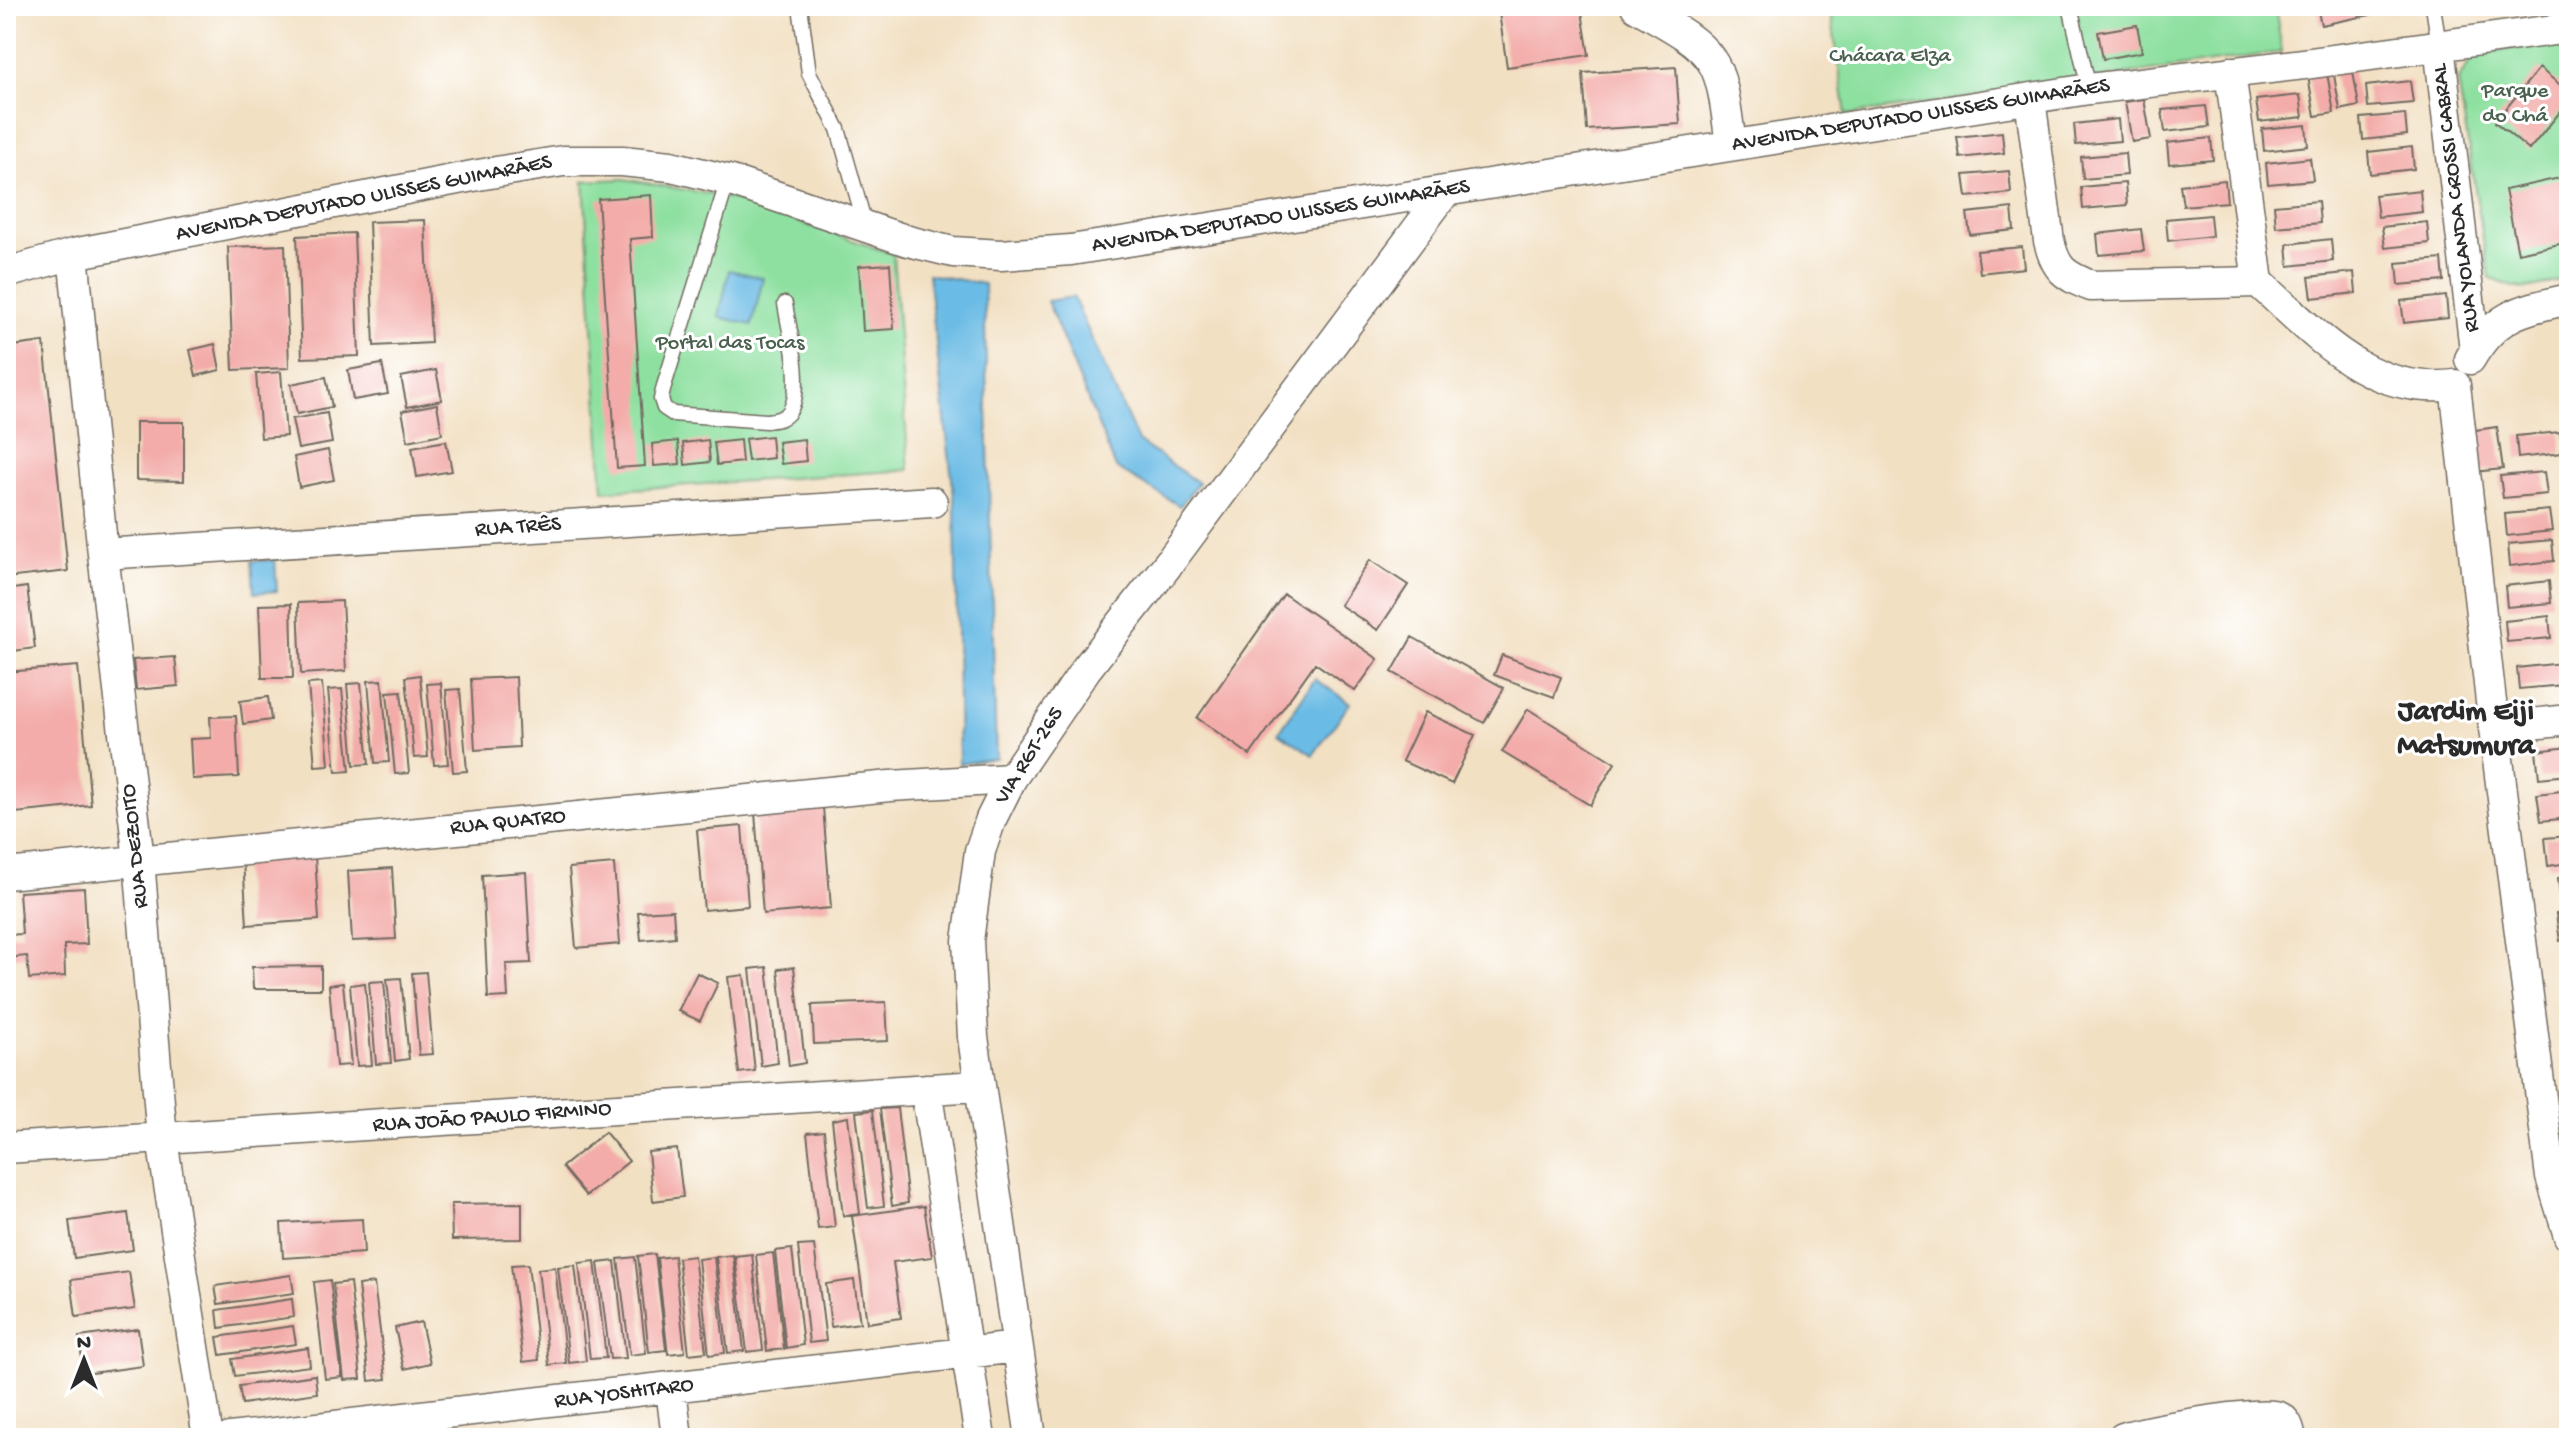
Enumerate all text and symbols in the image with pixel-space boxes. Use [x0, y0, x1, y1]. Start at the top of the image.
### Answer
park label: Chácara Elza [1829, 44, 1951, 70]
street label: RUA YOLANDA CROSSI CABRAL [2428, 61, 2486, 334]
street label: AVENIDA DEPUTADO ULISSES GUIMARÃES [1730, 73, 2113, 159]
park label: Parque do Chá [2481, 79, 2549, 130]
street label: AVENIDA DEPUTADO ULISSES GUIMARÃES [174, 150, 555, 248]
street label: AVENIDA DEPUTADO ULISSES GUIMARÃES [1090, 174, 1473, 260]
park label: Portal das Tocas [655, 331, 805, 357]
street label: RUA TRÊS [474, 512, 563, 544]
district label: Jardim Eiji Matsumura [2397, 696, 2536, 765]
street label: VIA RGT-265 [989, 702, 1070, 810]
street label: RUA DEZOITO [117, 783, 155, 909]
street label: RUA QUATRO [449, 804, 567, 842]
street label: RUA JOÃO PAULO FIRMINO [372, 1097, 612, 1139]
north arrow [44, 1320, 124, 1400]
text: N [77, 1331, 91, 1357]
street label: RUA YOSHITARO [553, 1373, 695, 1415]

